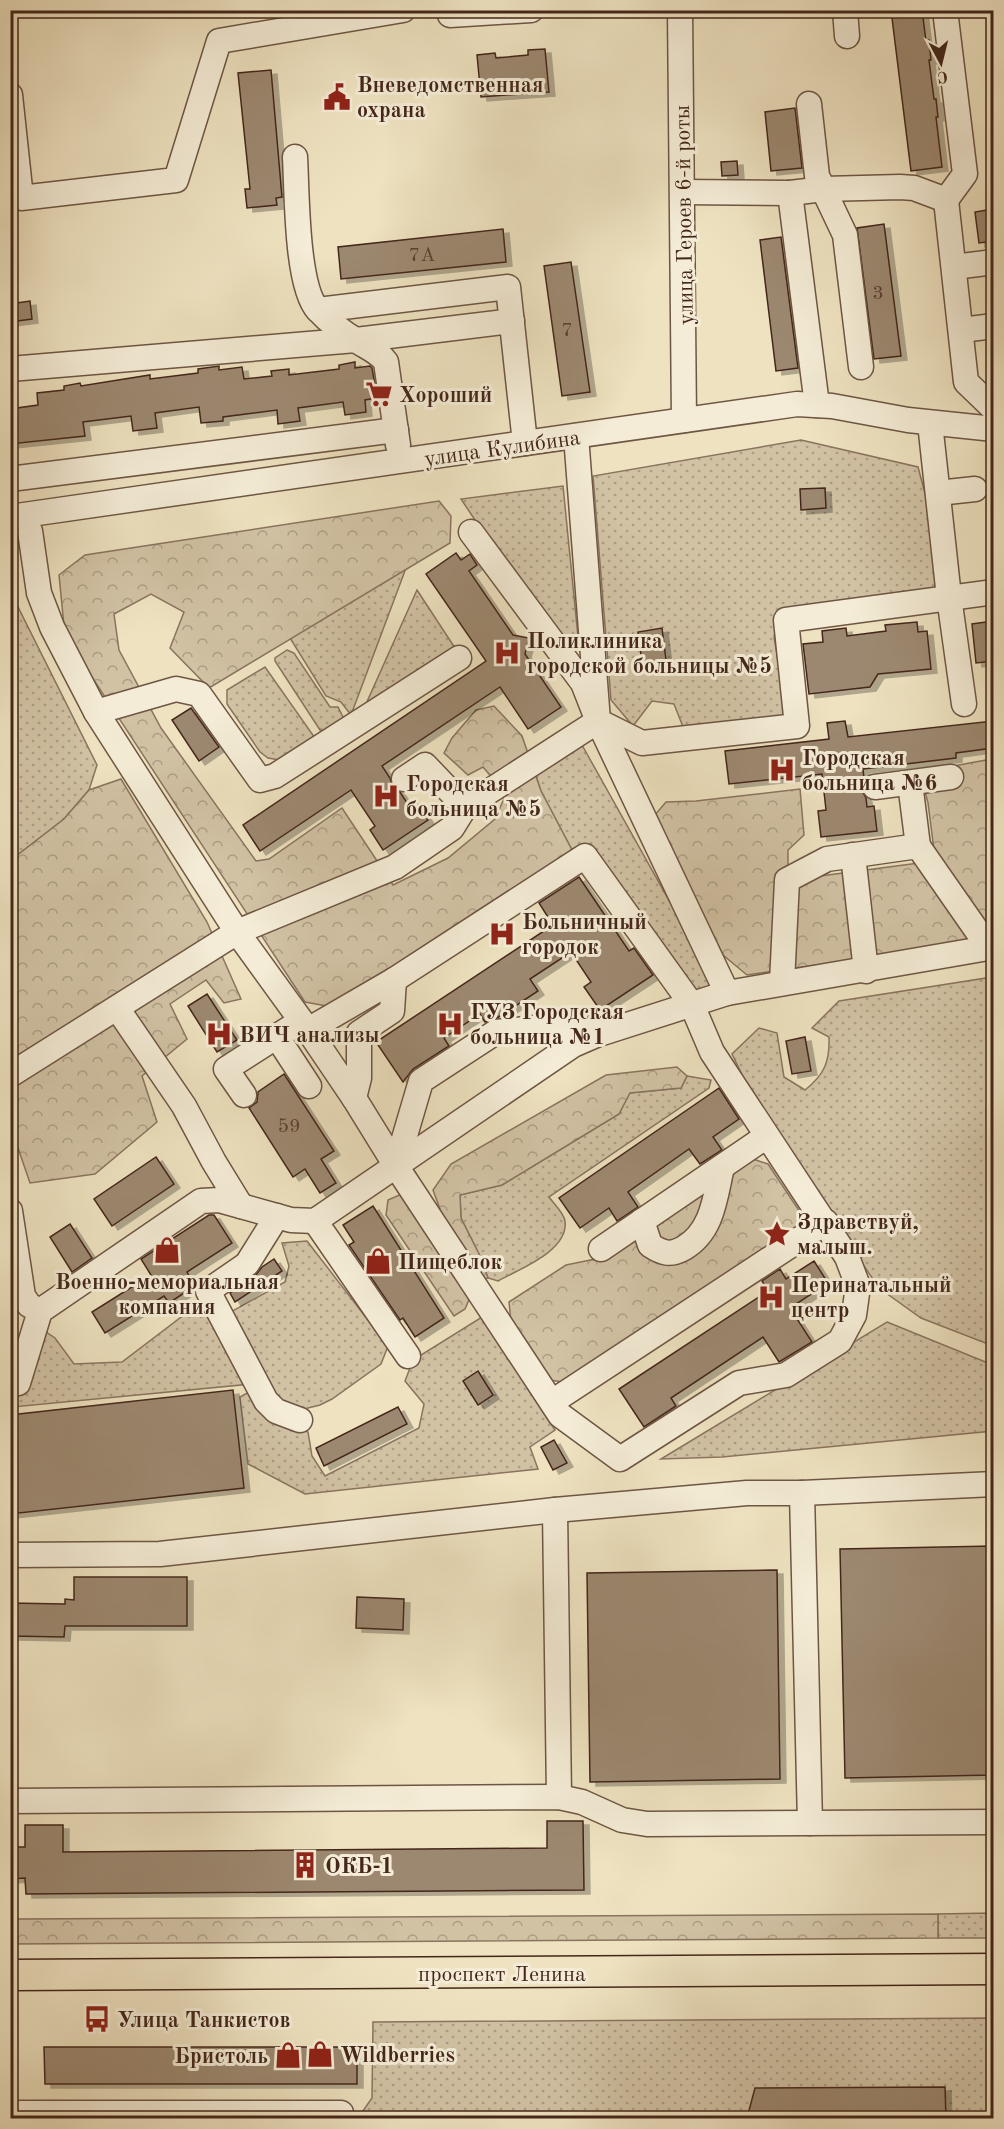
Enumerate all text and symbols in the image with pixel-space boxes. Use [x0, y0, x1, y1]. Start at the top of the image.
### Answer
north arrow [911, 33, 971, 93]
text: С [936, 67, 949, 84]
place label: Вневедомственная охрана [357, 75, 544, 122]
public building icon: Вневедомственная охрана [322, 82, 352, 112]
street label: улица Героев 6-й роты [672, 105, 698, 325]
house number: 7А [409, 246, 435, 266]
house number: 3 [872, 284, 884, 304]
house number: 7 [561, 321, 573, 341]
supermarket icon: Хороший [364, 379, 394, 409]
place label: Хороший [399, 385, 492, 407]
street label: улица Кулибина [423, 427, 582, 471]
place label: Поликлиника городской больницы №5 [527, 631, 772, 678]
hospital icon: Поликлиника городской больницы №5 [492, 638, 522, 668]
place label: Городская больница №6 [802, 748, 937, 795]
hospital icon: Городская больница №6 [767, 755, 797, 785]
place label: Городская больница №5 [406, 774, 541, 821]
hospital icon: Городская больница №5 [371, 781, 401, 811]
place label: Больничный городок [522, 912, 647, 959]
hospital icon: Больничный городок [487, 919, 517, 949]
place label: ГУЗ Городская больница №1 [470, 1002, 624, 1049]
hospital icon: ГУЗ Городская больница №1 [435, 1009, 465, 1039]
hospital icon: ВИЧ анализы [204, 1019, 234, 1049]
place label: ВИЧ анализы [239, 1025, 380, 1047]
house number: 59 [277, 1117, 301, 1137]
place label: Здравствуй, малыш. [797, 1212, 919, 1259]
place icon: Здравствуй, малыш. [762, 1219, 792, 1249]
shop icon: Военно-мемориальная компания [152, 1235, 182, 1265]
shop icon: Пищеблок [363, 1246, 393, 1276]
place label: Пищеблок [398, 1252, 503, 1274]
place label: Военно-мемориальная компания [55, 1272, 279, 1319]
place label: Перинатальный центр [791, 1275, 952, 1322]
hospital icon: Перинатальный центр [756, 1282, 786, 1312]
building icon: ОКБ-1 [290, 1850, 320, 1880]
place label: ОКБ-1 [325, 1856, 393, 1878]
street label: проспект Ленина [418, 1964, 586, 1986]
bus stop icon: Улица Танкистов [82, 2004, 112, 2034]
place label: Улица Танкистов [117, 2010, 291, 2032]
shop icon: Wildberries [305, 2039, 335, 2069]
shop icon: Бристоль [273, 2040, 303, 2070]
place label: Wildberries [340, 2045, 455, 2067]
place label: Бристоль [174, 2046, 268, 2068]

